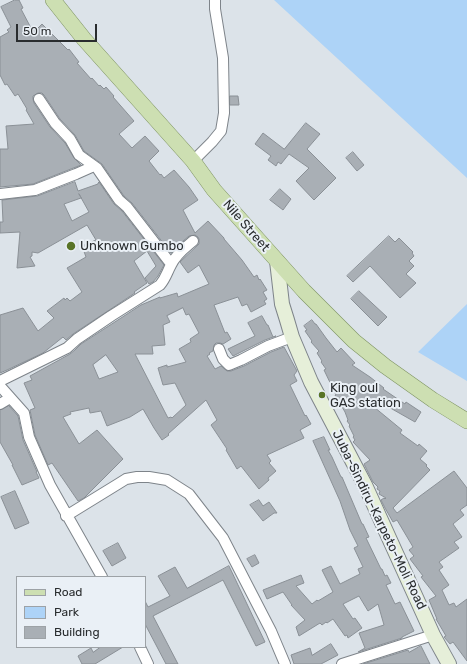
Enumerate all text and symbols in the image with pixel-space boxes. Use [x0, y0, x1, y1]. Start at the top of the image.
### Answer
scale bar [18, 16, 99, 42]
text: 50 m [23, 24, 51, 38]
street label: Nile Street [219, 197, 273, 255]
place label: Unknown Gumbo [80, 238, 184, 254]
marker: Unknown Gumbo [65, 240, 77, 252]
place label: King oul GAS station [330, 380, 401, 411]
marker: King oul GAS station [317, 390, 327, 400]
street label: Juba-Sindiru-Karpeto-Moli Road [329, 428, 429, 612]
legend [16, 576, 146, 648]
text: Road [54, 585, 82, 599]
text: Park [54, 605, 79, 619]
text: Building [54, 625, 100, 639]

